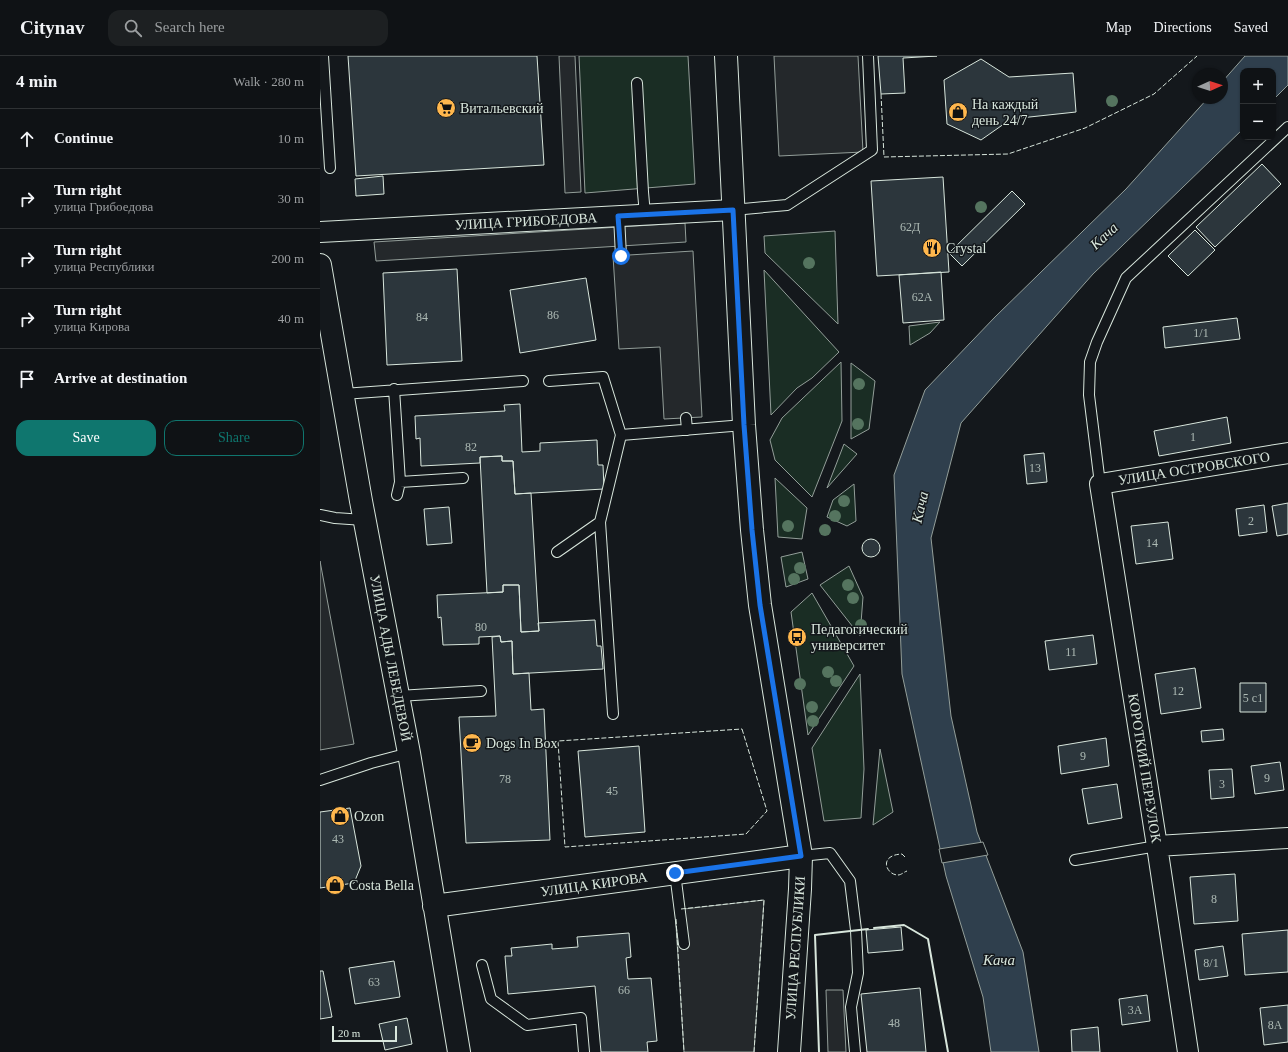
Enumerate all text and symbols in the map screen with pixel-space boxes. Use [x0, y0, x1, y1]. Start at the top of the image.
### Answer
search box [108, 10, 388, 46]
text: Citynav [20, 17, 84, 38]
icon: search [122, 17, 144, 39]
text: Search here [154, 19, 225, 35]
text: Map [1106, 20, 1131, 35]
text: Directions [1153, 20, 1212, 35]
text: Saved [1234, 20, 1268, 35]
north arrow [1192, 68, 1228, 104]
map controls [1240, 68, 1276, 140]
button: + [1240, 68, 1276, 104]
text: 4 min [16, 72, 57, 91]
text: Walk · 280 m [233, 74, 304, 89]
supermarket icon: Витальевский [435, 97, 457, 119]
place label: На каждый день 24/7 [972, 97, 1039, 128]
place label: Витальевский [460, 101, 544, 116]
shop icon: На каждый день 24/7 [947, 101, 969, 123]
button: − [1240, 104, 1276, 140]
icon: ahead [16, 128, 38, 150]
text: Continue [54, 130, 113, 146]
text: 10 m [278, 131, 304, 146]
text: Turn right [54, 182, 121, 198]
icon: right [16, 188, 38, 210]
text: 30 m [278, 191, 304, 206]
text: улица Грибоедова [54, 199, 153, 214]
street label: УЛИЦА ГРИБОЕДОВА [454, 210, 598, 233]
water label: Кача [1086, 219, 1121, 253]
house number: 62Д [900, 220, 920, 234]
restaurant icon: Crystal [921, 237, 943, 259]
place label: Crystal [946, 241, 987, 256]
text: Turn right [54, 242, 121, 258]
route start [612, 247, 630, 265]
icon: right [16, 248, 38, 270]
text: 200 m [271, 251, 304, 266]
text: улица Республики [54, 259, 155, 274]
house number: 62А [912, 290, 933, 304]
text: Turn right [54, 302, 121, 318]
icon: right [16, 308, 38, 330]
house number: 86 [547, 308, 559, 322]
house number: 84 [416, 310, 428, 324]
text: 40 m [278, 311, 304, 326]
text: улица Кирова [54, 319, 130, 334]
house number: 1/1 [1193, 326, 1209, 340]
icon: arrive [16, 368, 38, 390]
text: Arrive at destination [54, 370, 187, 386]
button: Save [16, 420, 156, 456]
button: Share [164, 420, 304, 456]
house number: 1 [1190, 430, 1196, 444]
house number: 82 [465, 440, 477, 454]
street label: УЛИЦА ОСТРОВСКОГО [1117, 449, 1271, 488]
house number: 13 [1029, 461, 1041, 475]
water label: Кача [908, 490, 931, 525]
house number: 2 [1248, 514, 1254, 528]
house number: 14 [1146, 536, 1158, 550]
street label: УЛИЦА АДЫ ЛЕБЕДЕВОЙ [367, 573, 415, 743]
house number: 80 [475, 620, 487, 634]
place label: Педагогический университет [811, 622, 908, 653]
bus stop icon: Педагогический университет [786, 626, 808, 648]
house number: 11 [1065, 645, 1077, 659]
house number: 12 [1172, 684, 1184, 698]
house number: 5 с1 [1243, 691, 1263, 705]
street label: КОРОТКИЙ ПЕРЕУЛОК [1125, 692, 1165, 844]
cafe icon: Dogs In Box [461, 732, 483, 754]
place label: Dogs In Box [486, 736, 558, 751]
house number: 9 [1080, 749, 1086, 763]
house number: 9 [1264, 771, 1270, 785]
house number: 78 [499, 772, 511, 786]
house number: 3 [1219, 777, 1225, 791]
house number: 45 [606, 784, 618, 798]
shop icon: Ozon [329, 805, 351, 827]
place label: Ozon [354, 809, 384, 824]
house number: 43 [332, 832, 344, 846]
route end [666, 864, 684, 882]
street label: УЛИЦА КИРОВА [540, 869, 649, 899]
shop icon: Costa Bella [324, 874, 346, 896]
street label: УЛИЦА РЕСПУБЛИКИ [783, 876, 808, 1020]
place label: Costa Bella [349, 878, 415, 893]
house number: 8 [1211, 892, 1217, 906]
water label: Кача [982, 952, 1015, 968]
house number: 8/1 [1203, 956, 1219, 970]
house number: 63 [368, 975, 380, 989]
house number: 66 [618, 983, 630, 997]
house number: 3А [1128, 1003, 1143, 1017]
house number: 48 [888, 1016, 900, 1030]
house number: 8А [1268, 1018, 1283, 1032]
scale bar [332, 1024, 397, 1043]
text: 20 m [338, 1027, 360, 1039]

